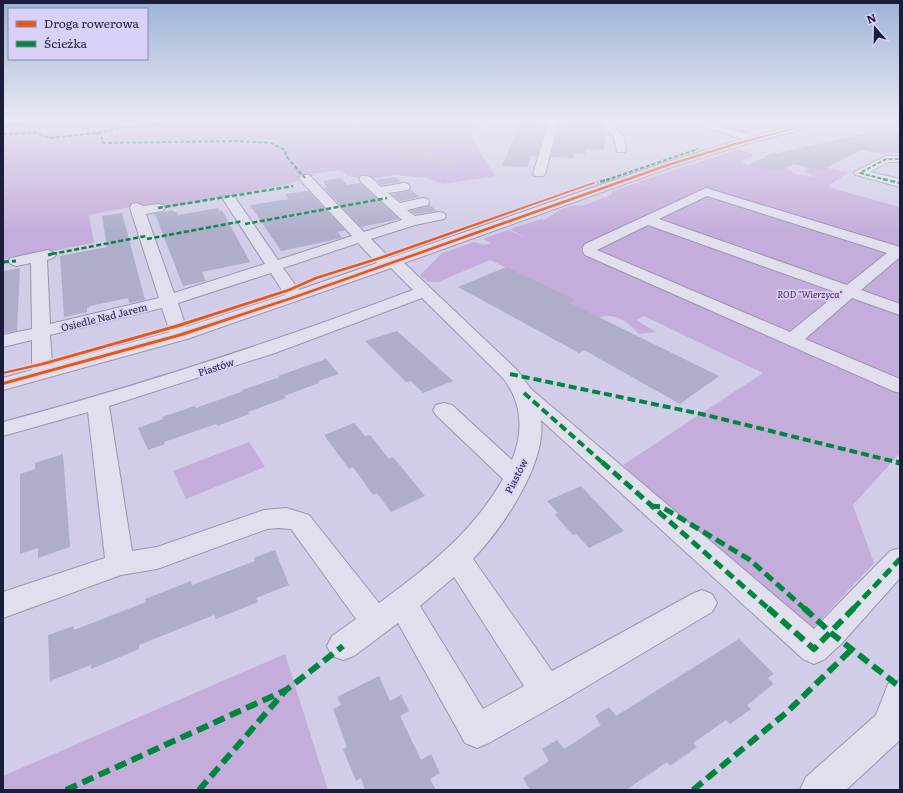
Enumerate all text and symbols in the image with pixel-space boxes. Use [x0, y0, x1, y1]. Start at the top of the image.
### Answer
legend [8, 8, 148, 60]
north arrow [855, 8, 895, 48]
text: N [864, 9, 878, 27]
text: Droga rowerowa [44, 14, 140, 32]
text: Ścieżka [44, 34, 87, 52]
park label: ROD "Wierzyca" [777, 287, 843, 301]
street label: Osiedle Nad Jarem [59, 298, 149, 334]
street label: Piastów [196, 353, 236, 379]
street label: Piastów [500, 455, 531, 496]

